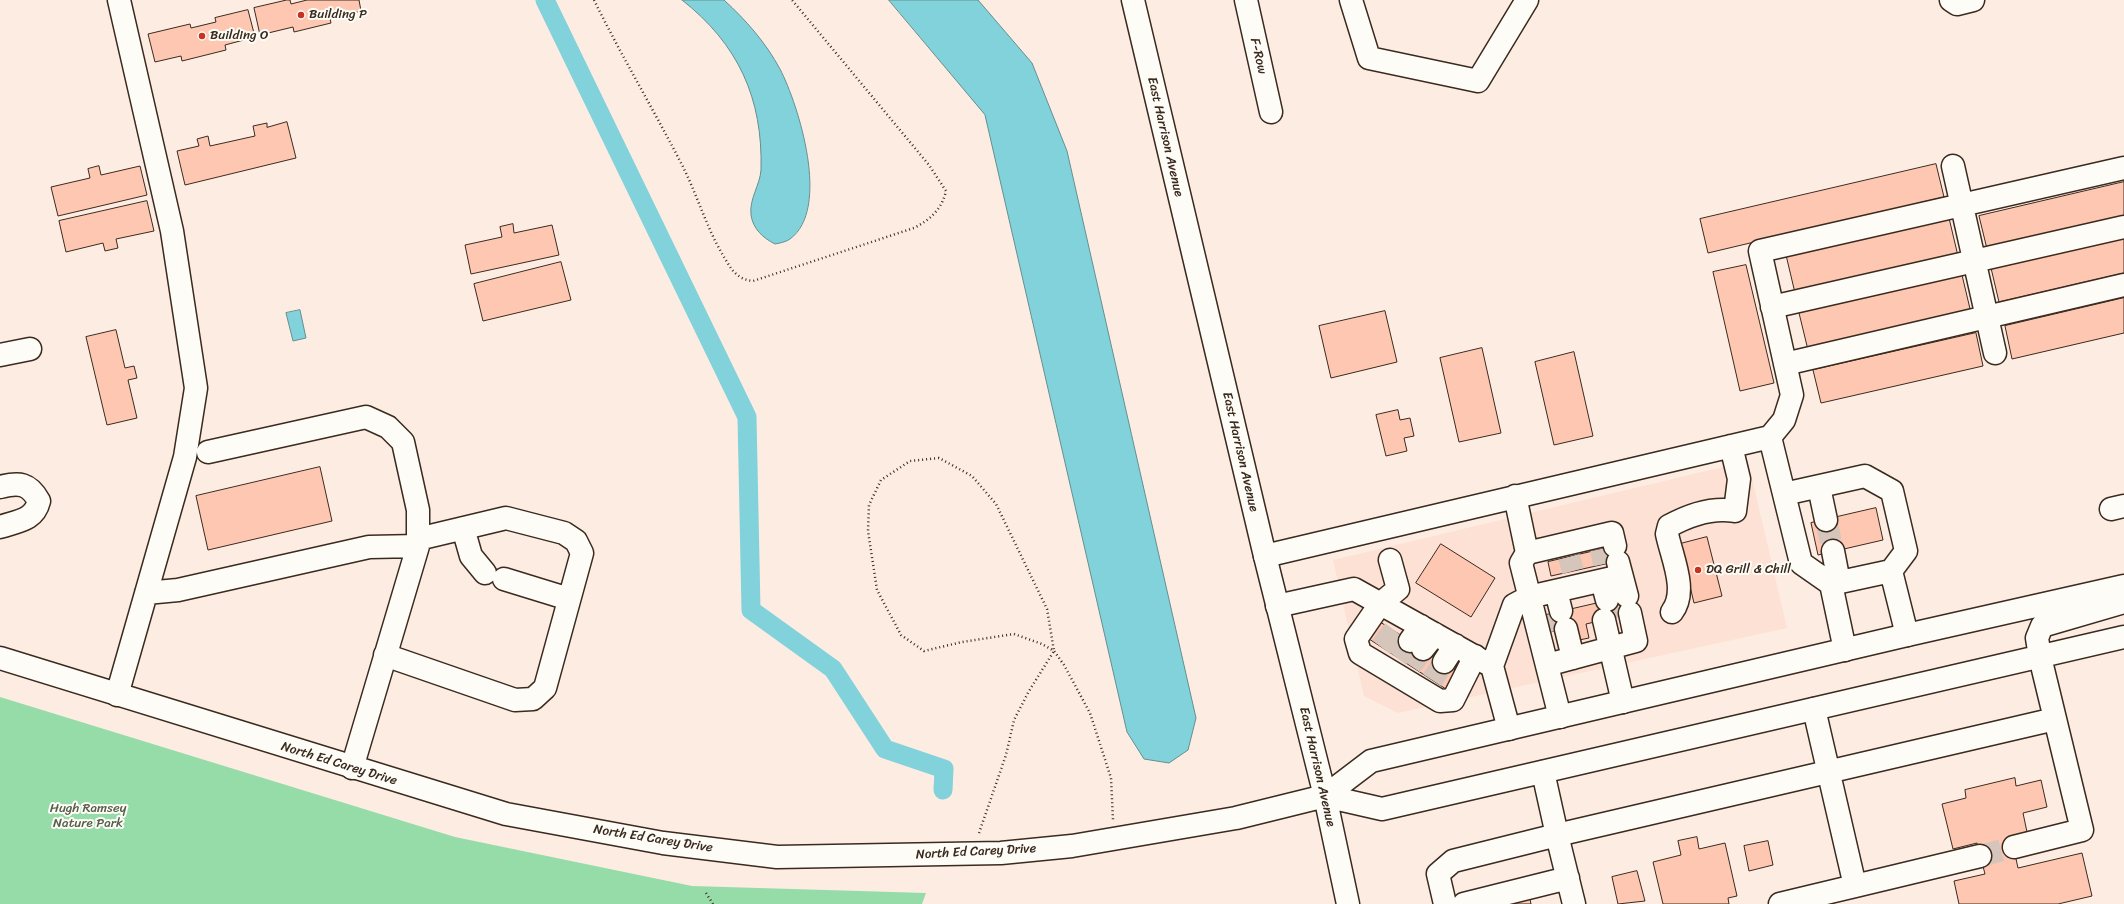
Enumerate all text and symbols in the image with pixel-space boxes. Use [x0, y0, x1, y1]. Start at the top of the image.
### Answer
place label: Building P [309, 7, 367, 23]
marker: Building P [296, 10, 306, 20]
place label: Building O [210, 28, 268, 44]
marker: Building O [197, 31, 207, 41]
street label: F-Row [1246, 36, 1270, 76]
street label: East Harrison Avenue [1144, 76, 1186, 198]
street label: East Harrison Avenue [1219, 391, 1261, 513]
place label: DQ Grill & Chill [1706, 562, 1791, 578]
marker: DQ Grill & Chill [1693, 565, 1703, 575]
street label: East Harrison Avenue [1296, 706, 1338, 828]
street label: North Ed Carey Drive [279, 739, 399, 789]
park label: Hugh Ramsey Nature Park [50, 801, 126, 832]
street label: North Ed Carey Drive [592, 822, 714, 856]
street label: North Ed Carey Drive [915, 841, 1037, 863]

